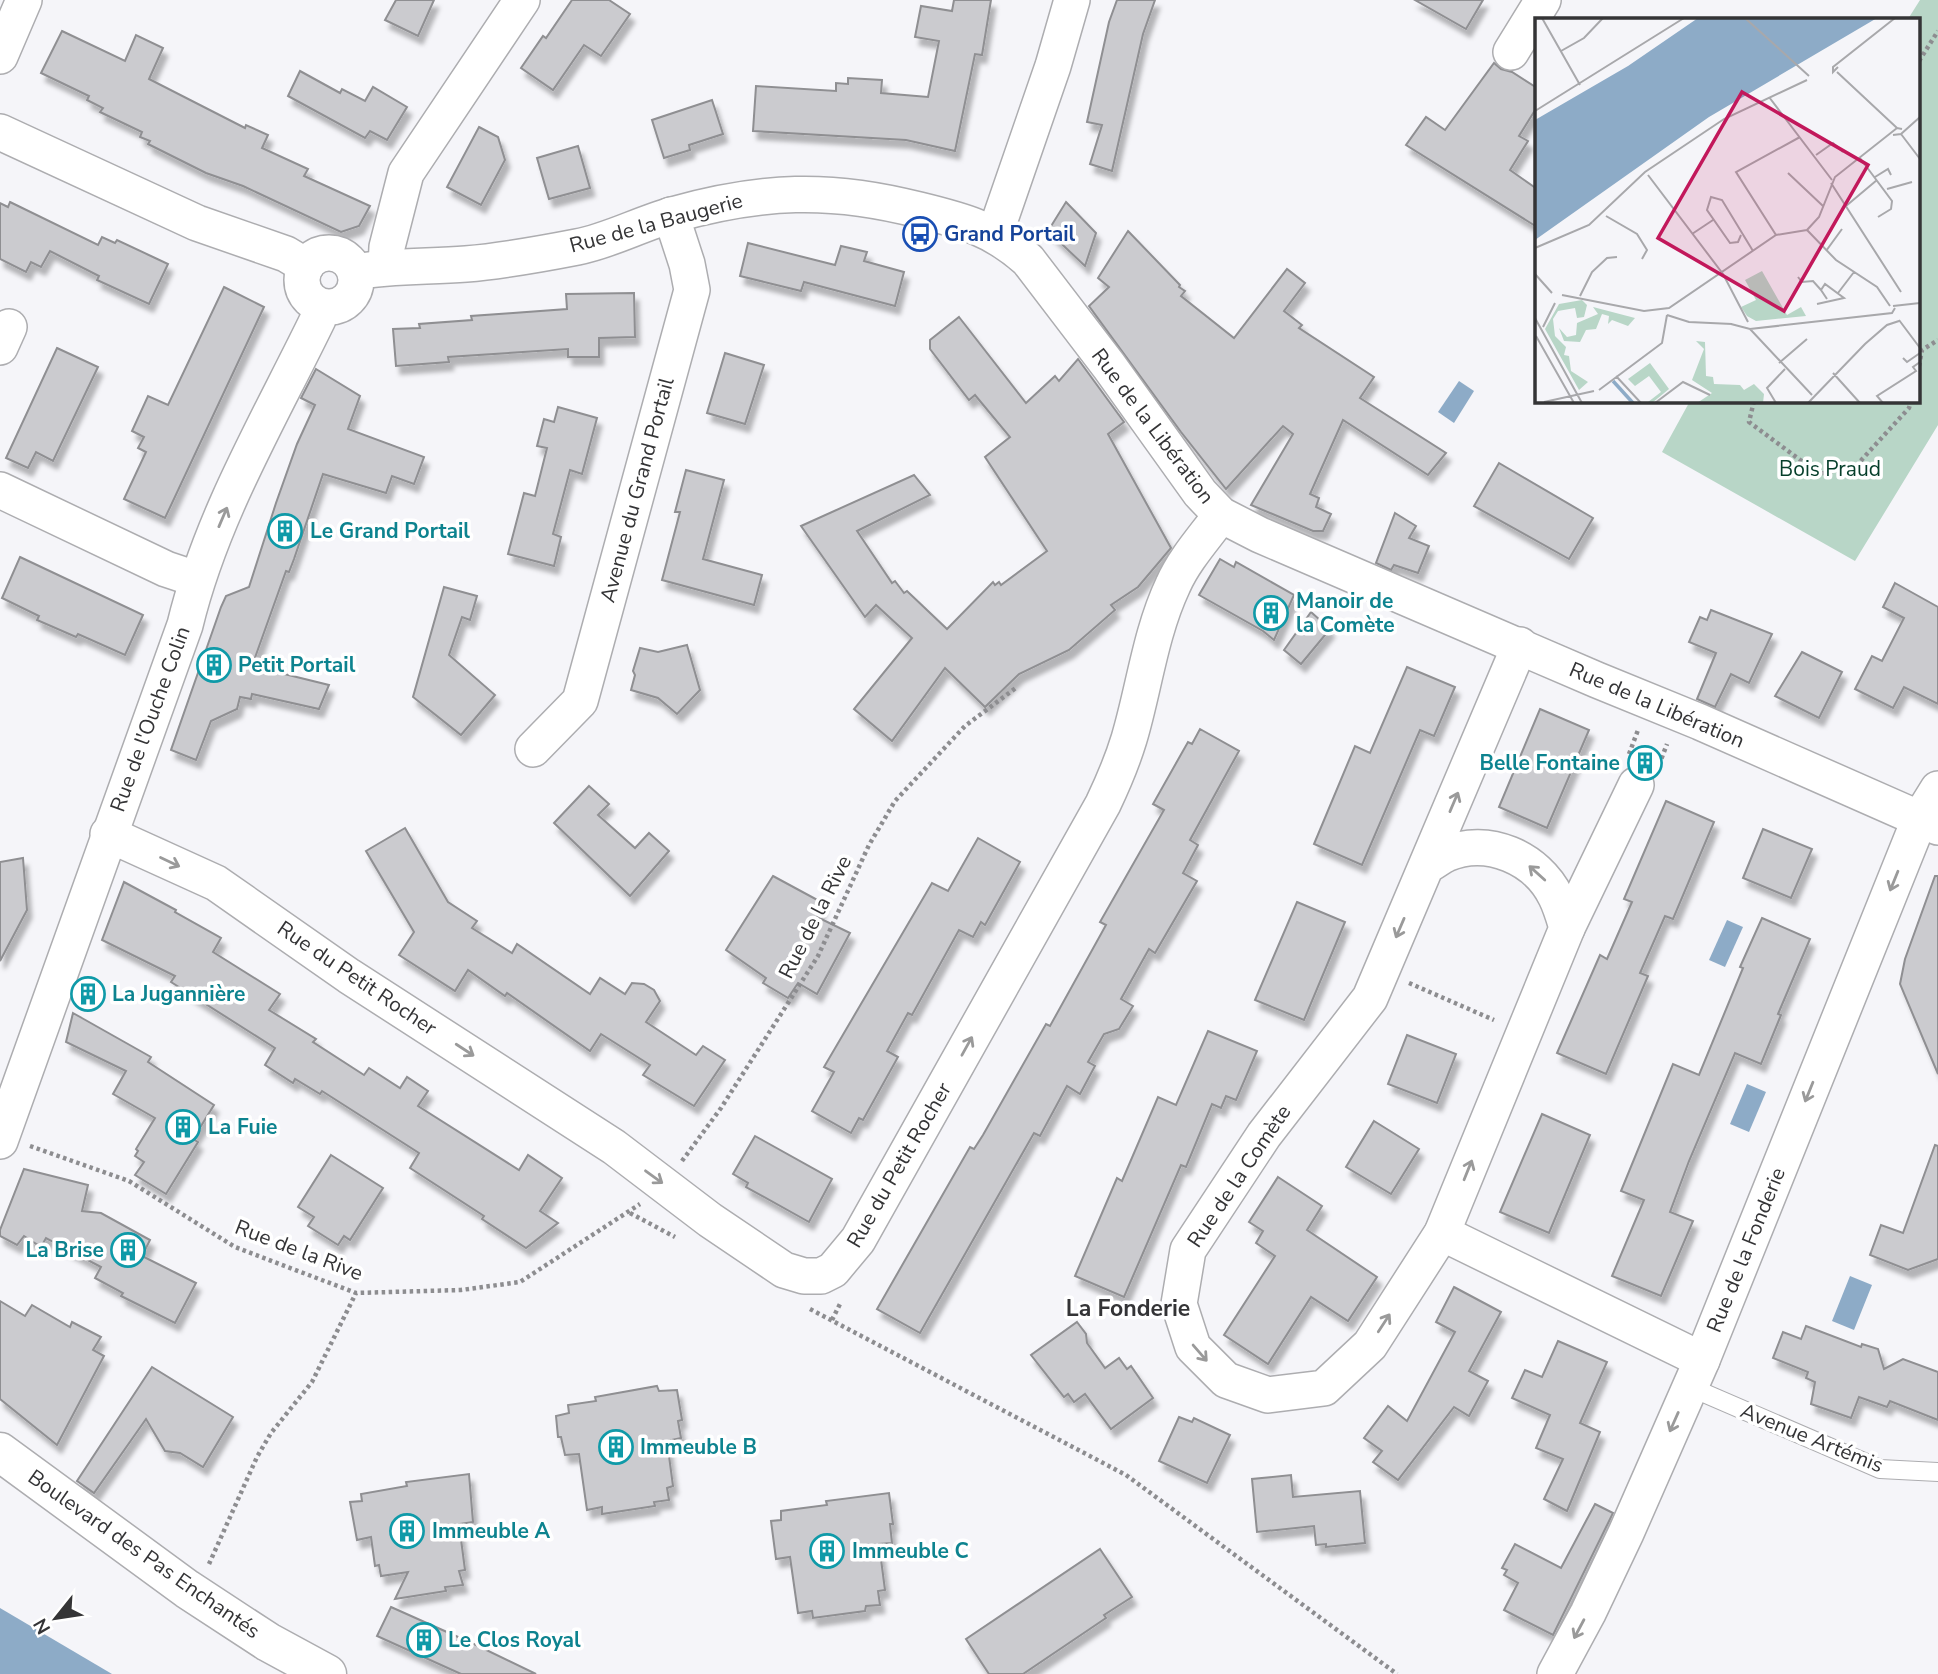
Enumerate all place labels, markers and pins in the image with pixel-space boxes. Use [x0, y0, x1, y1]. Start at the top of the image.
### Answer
bus stop icon: Grand Portail [901, 215, 939, 253]
place label: Grand Portail [944, 220, 1076, 248]
building icon: Le Grand Portail [266, 512, 304, 550]
place label: Le Grand Portail [310, 517, 470, 545]
place label: Manoir de la Comète [1296, 587, 1395, 639]
building icon: Manoir de la Comète [1252, 594, 1290, 632]
building icon: Petit Portail [195, 646, 233, 684]
place label: Petit Portail [238, 651, 356, 679]
building icon: Belle Fontaine [1626, 744, 1664, 782]
place label: Belle Fontaine [1479, 749, 1620, 777]
building icon: La Jugannière [69, 975, 107, 1013]
place label: La Jugannière [112, 980, 246, 1008]
building icon: La Fuie [164, 1108, 202, 1146]
place label: La Fuie [208, 1113, 277, 1141]
building icon: La Brise [109, 1231, 147, 1269]
place label: La Brise [25, 1236, 104, 1264]
building icon: Immeuble B [597, 1428, 635, 1466]
place label: Immeuble B [640, 1433, 757, 1461]
building icon: Immeuble A [388, 1512, 426, 1550]
place label: Immeuble A [432, 1517, 551, 1545]
building icon: Immeuble C [808, 1532, 846, 1570]
place label: Immeuble C [852, 1537, 969, 1565]
building icon: Le Clos Royal [405, 1621, 443, 1659]
place label: Le Clos Royal [448, 1626, 581, 1654]

